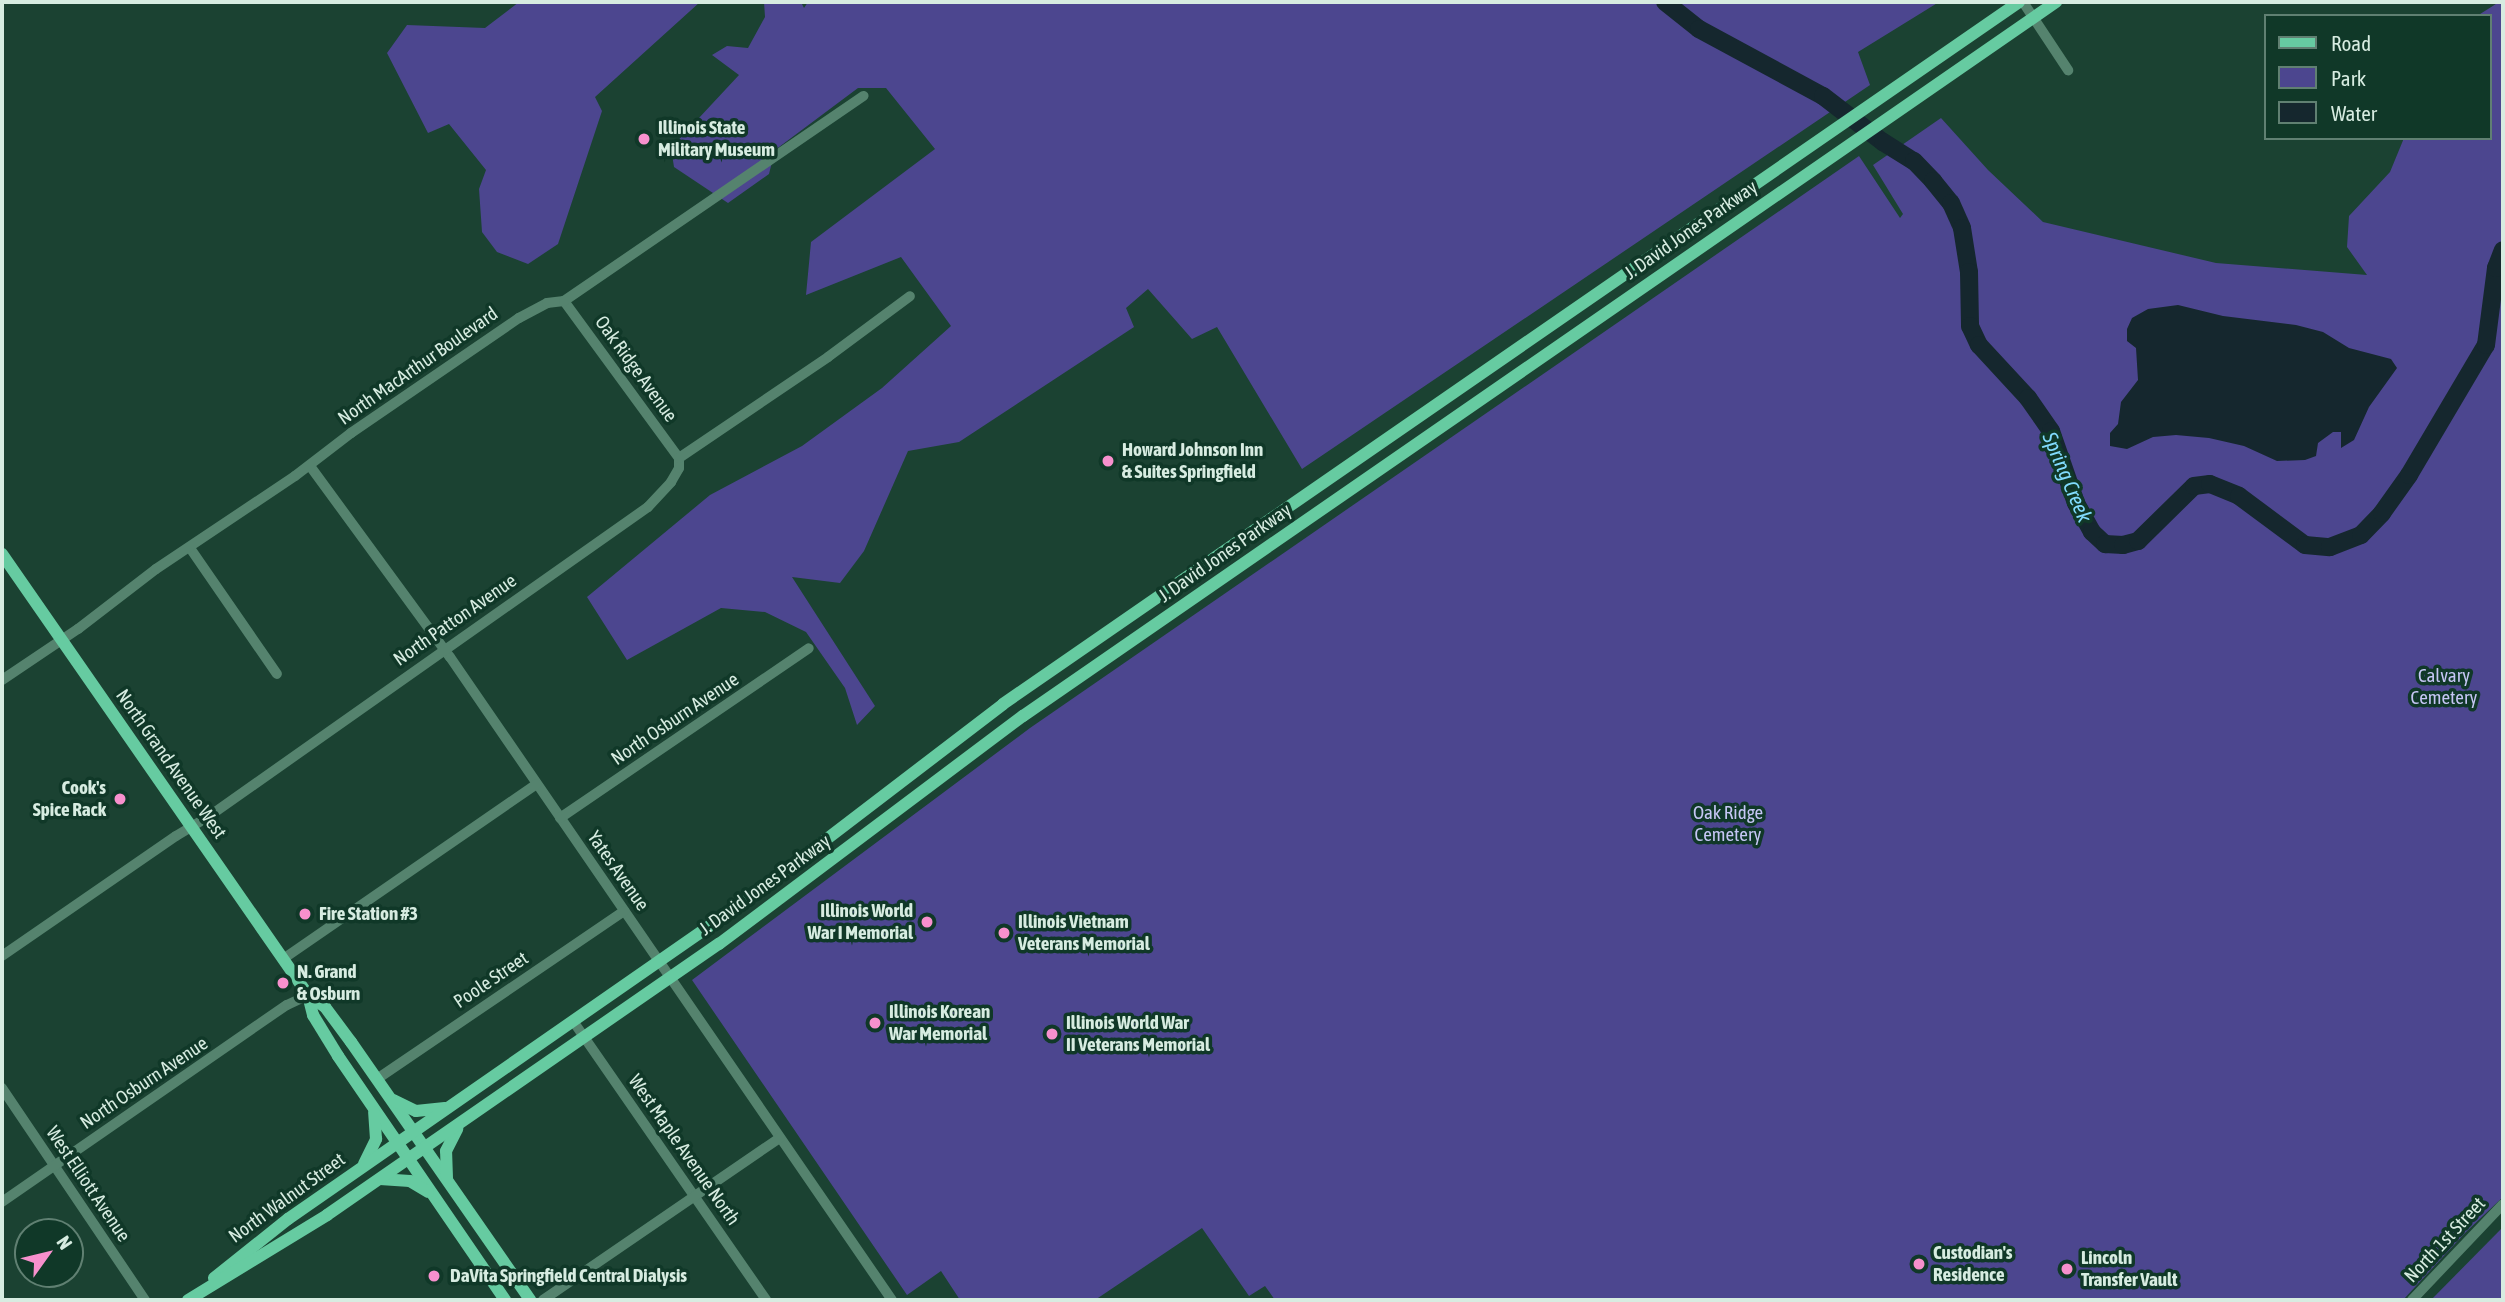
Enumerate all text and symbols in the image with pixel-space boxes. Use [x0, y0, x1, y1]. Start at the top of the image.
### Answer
legend [2264, 14, 2491, 140]
text: Road [2331, 31, 2371, 55]
text: Park [2331, 66, 2366, 90]
text: Water [2331, 101, 2377, 125]
place label: Illinois State Military Museum [658, 117, 775, 161]
marker: Illinois State Military Museum [636, 131, 652, 147]
street label: J. David Jones Parkway [1620, 176, 1762, 284]
street label: North MacArthur Boulevard [334, 302, 502, 430]
street label: Oak Ridge Avenue [590, 312, 682, 426]
water label: Spring Creek [2038, 428, 2098, 526]
place label: Howard Johnson Inn & Suites Springfield [1122, 439, 1263, 483]
marker: Howard Johnson Inn & Suites Springfield [1100, 453, 1116, 469]
street label: J. David Jones Parkway [1154, 499, 1296, 607]
street label: North Patton Avenue [389, 569, 521, 671]
park label: Calvary Cemetery [2411, 665, 2477, 709]
street label: North Osburn Avenue [607, 668, 743, 770]
street label: North Grand Avenue West [111, 685, 231, 843]
place label: Cook's Spice Rack [33, 777, 106, 821]
marker: Cook's Spice Rack [112, 791, 128, 807]
park label: Oak Ridge Cemetery [1693, 802, 1763, 846]
street label: Yates Avenue [582, 827, 654, 915]
street label: J. David Jones Parkway [695, 830, 835, 940]
place label: Illinois World War I Memorial [807, 900, 913, 944]
place label: Fire Station #3 [319, 903, 418, 925]
marker: Fire Station #3 [297, 906, 313, 922]
place label: Illinois Vietnam Veterans Memorial [1018, 911, 1150, 955]
marker: Illinois World War I Memorial [919, 914, 935, 930]
marker: Illinois Vietnam Veterans Memorial [996, 925, 1012, 941]
street label: Poole Street [449, 947, 533, 1013]
place label: N. Grand & Osburn [297, 961, 360, 1005]
marker: N. Grand & Osburn [275, 975, 291, 991]
place label: Illinois Korean War Memorial [889, 1001, 990, 1045]
place label: Illinois World War II Veterans Memorial [1066, 1012, 1210, 1056]
marker: Illinois Korean War Memorial [867, 1015, 883, 1031]
marker: Illinois World War II Veterans Memorial [1044, 1026, 1060, 1042]
street label: North Osburn Avenue [76, 1032, 212, 1134]
street label: West Maple Avenue North [623, 1070, 745, 1230]
street label: West Elliott Avenue [41, 1122, 135, 1246]
street label: North Walnut Street [224, 1148, 350, 1248]
street label: North 1st Street [2400, 1193, 2490, 1287]
north arrow [14, 1218, 84, 1288]
text: N [52, 1232, 77, 1253]
place label: Custodian's Residence [1933, 1242, 2013, 1286]
place label: Lincoln Transfer Vault [2081, 1247, 2178, 1291]
marker: Custodian's Residence [1911, 1256, 1927, 1272]
marker: Lincoln Transfer Vault [2059, 1261, 2075, 1277]
place label: DaVita Springfield Central Dialysis [450, 1265, 687, 1287]
marker: DaVita Springfield Central Dialysis [424, 1266, 444, 1286]

